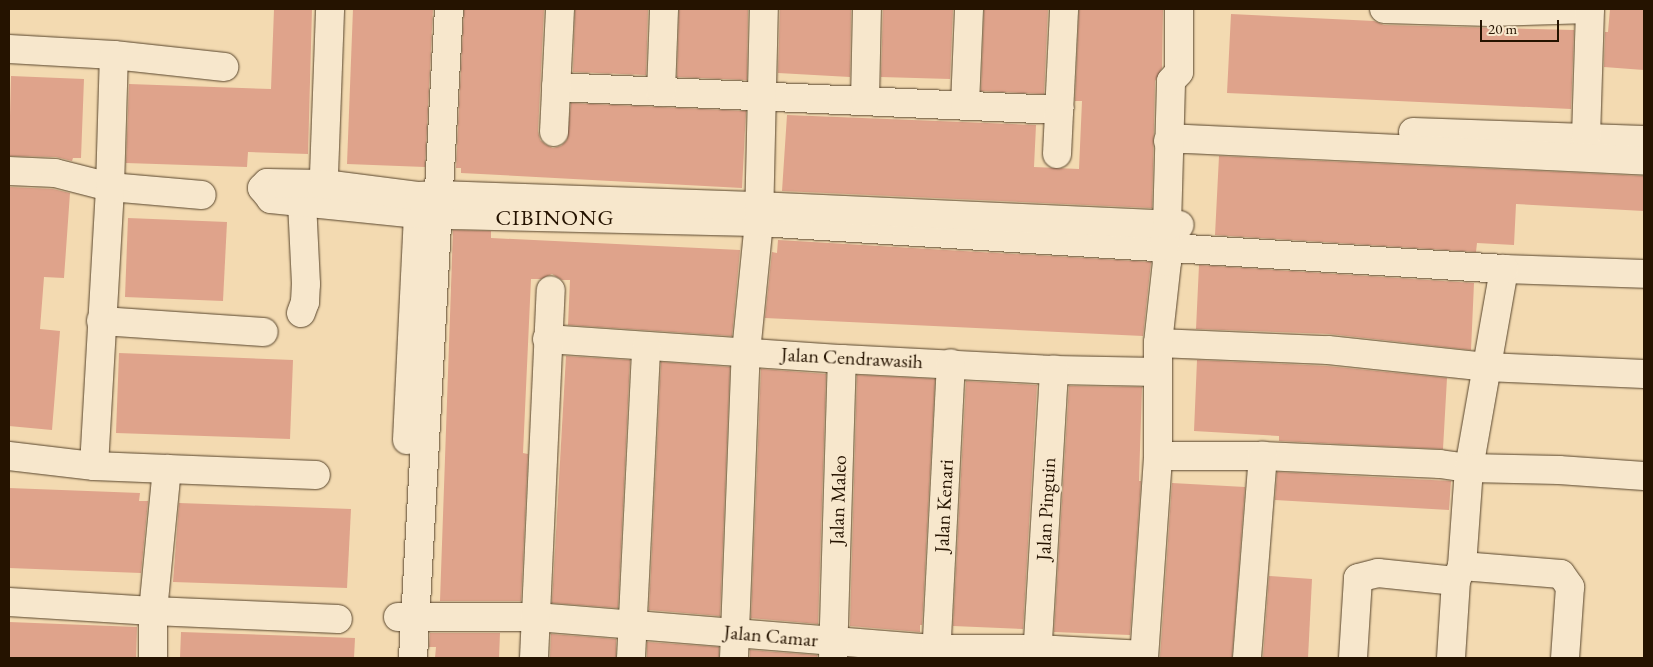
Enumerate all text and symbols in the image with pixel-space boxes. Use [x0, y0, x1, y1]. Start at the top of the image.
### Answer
scale bar [1483, 10, 1562, 42]
text: 20 m [1488, 19, 1517, 38]
district label: CIBINONG [494, 205, 616, 231]
street label: Jalan Cendrawasih [780, 342, 924, 374]
street label: Jalan Maleo [824, 455, 852, 545]
street label: Jalan Pinguin [1031, 457, 1061, 561]
street label: Jalan Kenari [930, 459, 958, 553]
street label: Jalan Camar [723, 620, 819, 652]

